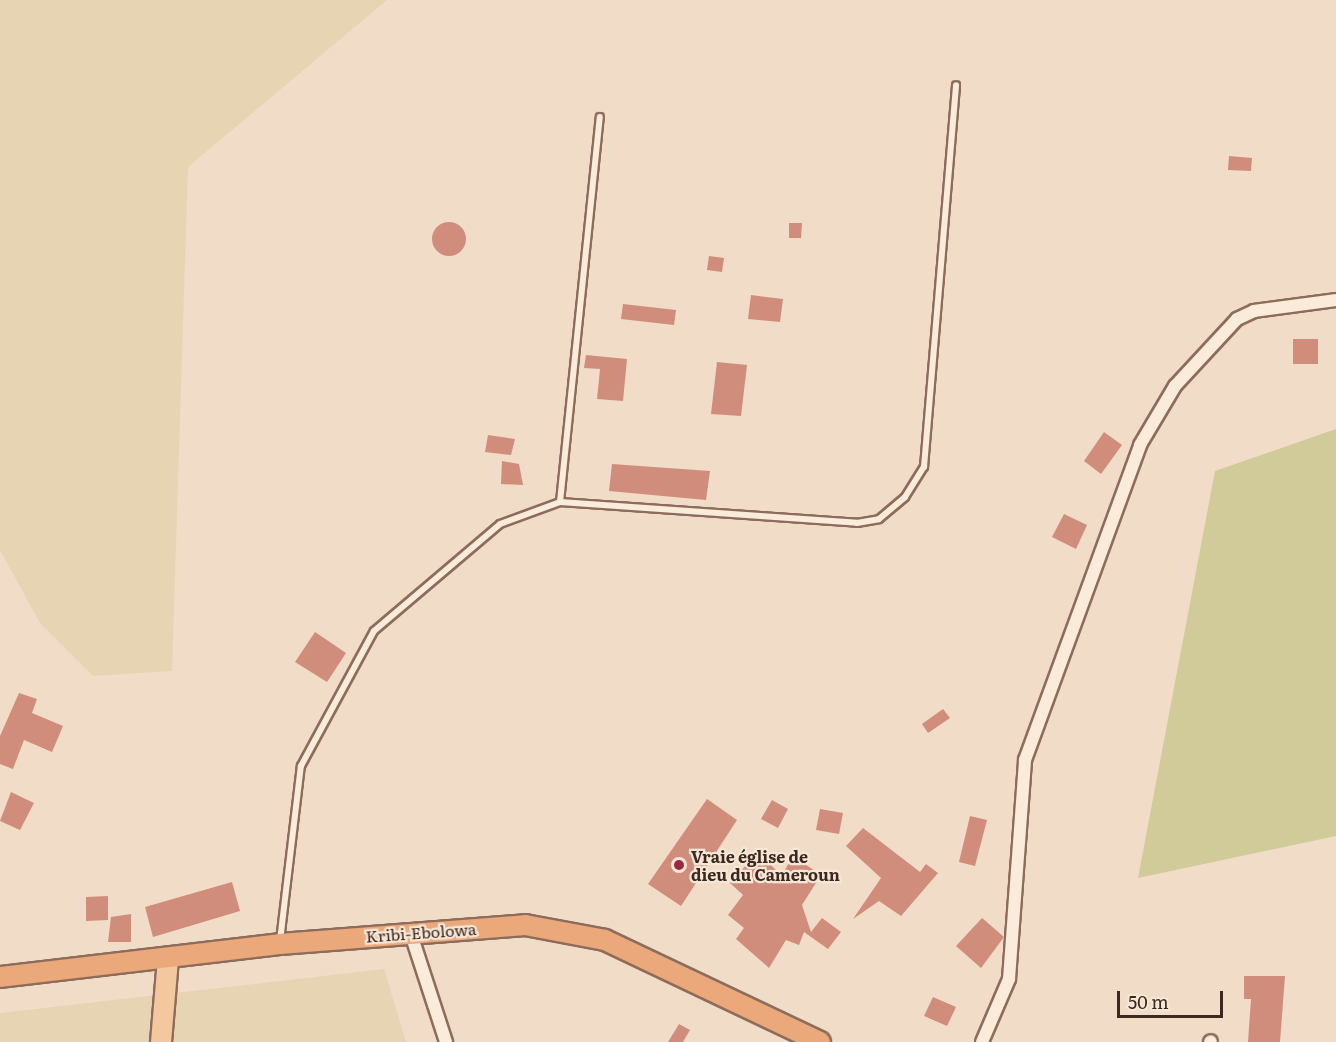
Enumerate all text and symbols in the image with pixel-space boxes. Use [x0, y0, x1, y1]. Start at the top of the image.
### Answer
place label: Vraie église de dieu du Cameroun [691, 846, 840, 884]
marker: Vraie église de dieu du Cameroun [672, 858, 686, 872]
street label: Kribi-Ebolowa [365, 919, 477, 945]
scale bar [1120, 979, 1226, 1017]
text: 50 m [1128, 988, 1169, 1015]

